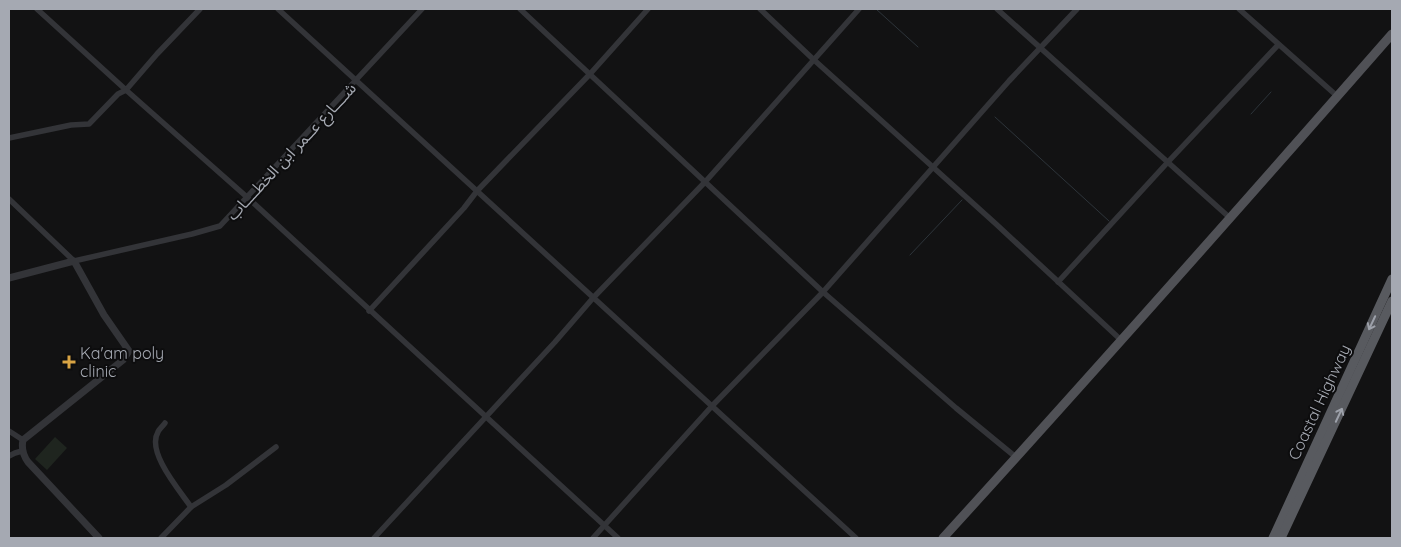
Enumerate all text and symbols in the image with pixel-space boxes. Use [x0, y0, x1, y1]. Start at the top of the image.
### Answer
street label: شــــارع عــمر ابن الخطــــاب [222, 78, 362, 226]
one-way arrow [1367, 315, 1376, 330]
street label: Coastal Highway [1283, 341, 1355, 463]
place label: Ka'am poly clinic [80, 343, 164, 381]
marker: Ka'am poly clinic [62, 355, 76, 369]
one-way arrow [1335, 408, 1344, 423]

